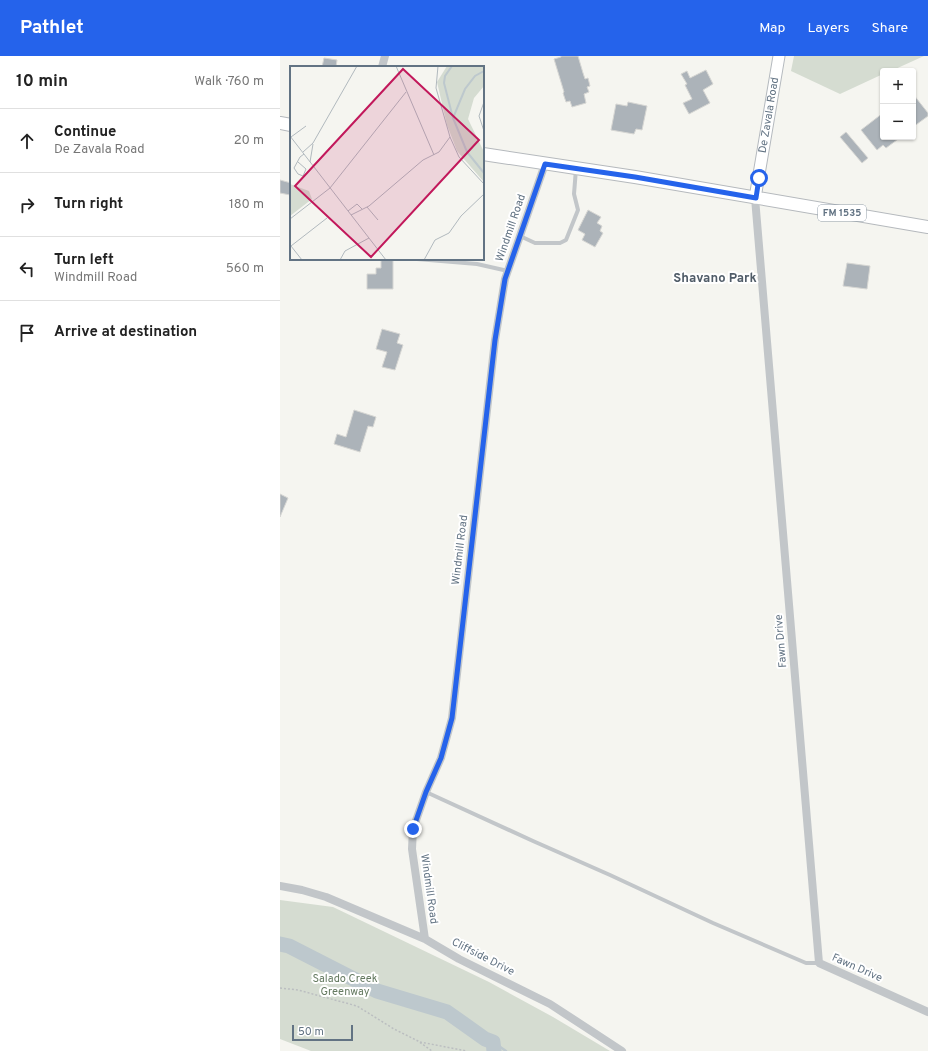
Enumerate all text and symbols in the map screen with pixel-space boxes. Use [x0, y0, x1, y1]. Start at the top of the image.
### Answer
text: Pathlet [20, 16, 84, 40]
text: Map [759, 20, 785, 37]
text: Layers [807, 20, 849, 37]
text: Share [871, 20, 908, 37]
inset map [290, 66, 484, 260]
map controls [880, 68, 916, 140]
button: + [880, 68, 916, 104]
text: 10 min [16, 71, 68, 93]
text: Walk · 760 m [194, 74, 264, 90]
street label: De Zavala Road [756, 76, 782, 154]
button: − [880, 104, 916, 140]
text: Continue [54, 123, 116, 142]
icon: ahead [16, 130, 38, 152]
text: 20 m [234, 133, 264, 149]
text: De Zavala Road [54, 142, 145, 158]
route start [750, 169, 768, 187]
street label: Windmill Road [493, 192, 529, 264]
icon: right [16, 194, 38, 216]
text: Turn right [54, 195, 123, 214]
text: 180 m [229, 197, 264, 213]
road number: FM 1535 [818, 205, 866, 221]
text: Turn left [54, 251, 114, 270]
icon: left [16, 258, 38, 280]
text: 560 m [226, 261, 264, 277]
text: Windmill Road [54, 270, 137, 286]
district label: Shavano Park [673, 271, 757, 287]
icon: arrive [16, 322, 38, 344]
text: Arrive at destination [54, 323, 197, 342]
street label: Windmill Road [449, 514, 471, 586]
street label: Fawn Drive [772, 614, 790, 668]
route end [404, 820, 422, 838]
street label: Windmill Road [417, 853, 441, 925]
street label: Cliffside Drive [449, 935, 517, 979]
street label: Fawn Drive [830, 951, 884, 985]
park label: Salado Creek Greenway [312, 972, 378, 999]
scale bar [292, 1023, 353, 1042]
text: 50 m [298, 1025, 324, 1039]

